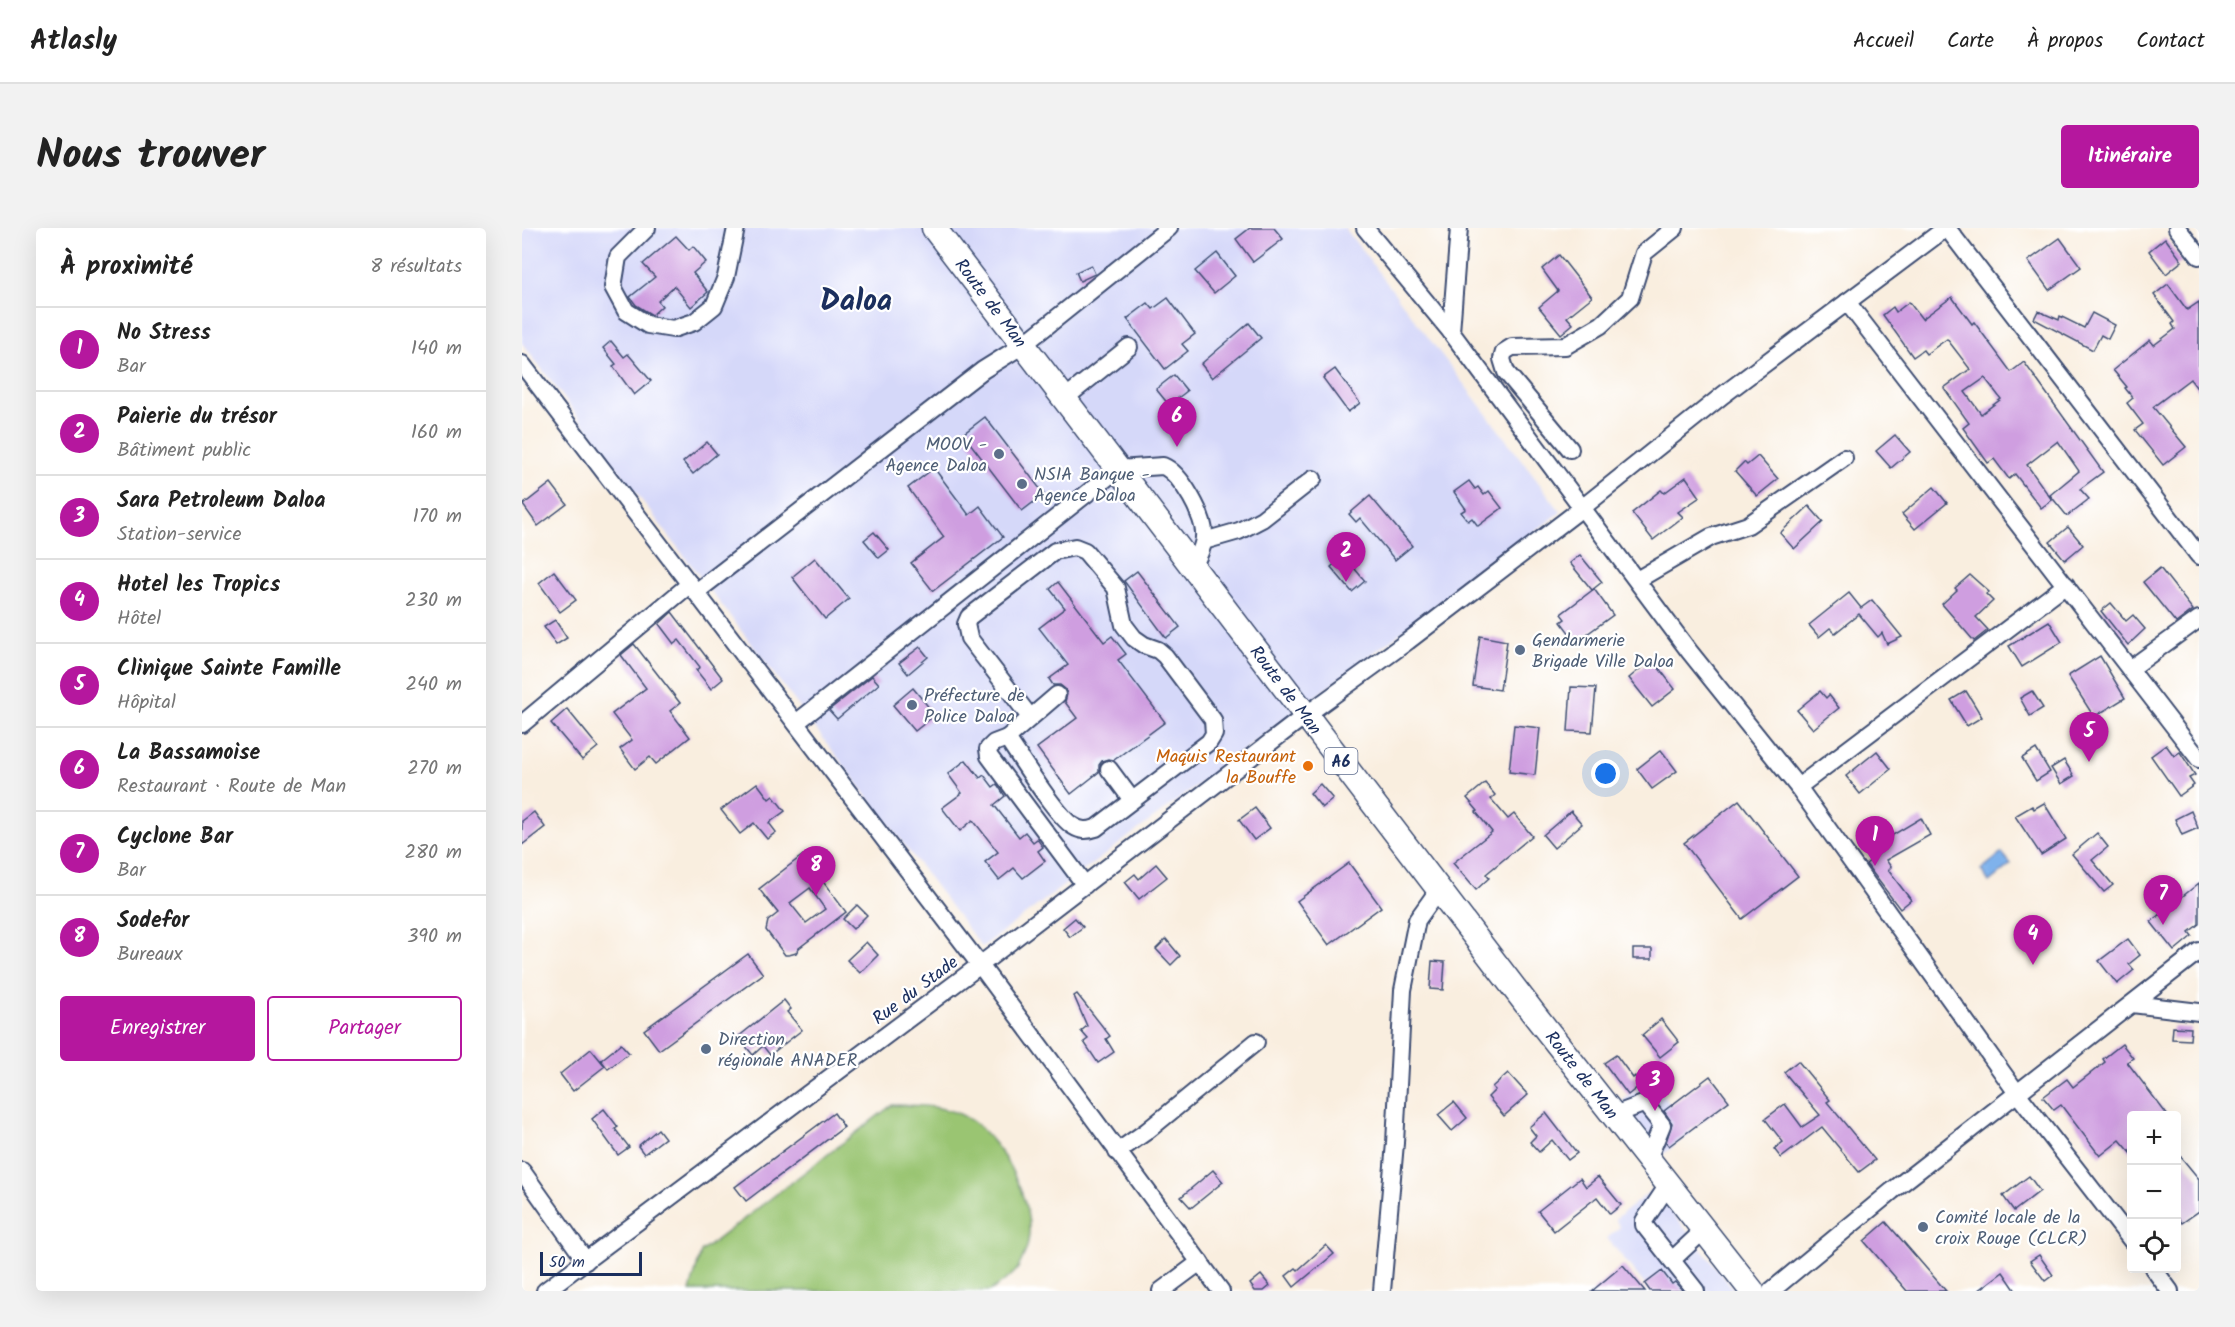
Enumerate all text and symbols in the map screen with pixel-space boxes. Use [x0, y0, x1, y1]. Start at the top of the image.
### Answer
text: Atlasly [30, 19, 117, 64]
text: Accueil [1853, 25, 1914, 58]
text: Carte [1947, 25, 1994, 58]
text: À propos [2027, 25, 2103, 58]
text: Contact [2136, 25, 2205, 58]
text: Nous trouver [36, 123, 265, 190]
button: Itinéraire [2061, 125, 2199, 188]
text: À proximité [60, 246, 192, 288]
text: 8 résultats [370, 251, 462, 283]
street label: Route de Man [946, 253, 1033, 355]
district label: Daloa [820, 278, 892, 326]
text: No Stress [117, 316, 211, 351]
text: 1 [76, 333, 83, 365]
text: 140 m [411, 333, 462, 365]
text: Bar [117, 351, 146, 383]
pin: 6 [1158, 398, 1196, 447]
text: Paierie du trésor [117, 400, 277, 435]
text: 2 [74, 417, 85, 449]
text: 160 m [411, 417, 462, 449]
place label: MOOV - Agence Daloa [885, 431, 987, 481]
text: Bâtiment public [117, 435, 251, 467]
marker: MOOV - Agence Daloa [992, 447, 1006, 461]
place label: NSIA Banque - Agence Daloa [1034, 461, 1150, 511]
marker: NSIA Banque - Agence Daloa [1015, 477, 1029, 491]
text: Sara Petroleum Daloa [117, 484, 326, 519]
text: 3 [74, 501, 85, 533]
text: 170 m [413, 501, 462, 533]
text: Station-service [117, 519, 241, 551]
pin: 2 [1326, 532, 1366, 582]
text: Hotel les Tropics [117, 568, 280, 603]
text: 4 [74, 585, 85, 617]
text: 230 m [405, 585, 462, 617]
text: Hôtel [117, 603, 161, 635]
place label: Gendarmerie Brigade Ville Daloa [1532, 627, 1674, 677]
street label: Route de Man [1241, 640, 1328, 742]
marker: Gendarmerie Brigade Ville Daloa [1513, 643, 1527, 657]
text: Clinique Sainte Famille [117, 652, 341, 687]
text: 5 [74, 669, 85, 701]
text: 240 m [405, 669, 462, 701]
place label: Préfecture de Police Daloa [924, 682, 1024, 732]
text: Hôpital [117, 687, 176, 719]
marker: Préfecture de Police Daloa [905, 698, 919, 712]
pin: 5 [2070, 712, 2108, 762]
text: La Bassamoise [117, 736, 260, 771]
place label: Maquis Restaurant la Bouffe [1156, 743, 1297, 793]
road number: A6 [1324, 748, 1358, 774]
text: 6 [74, 753, 85, 785]
text: 270 m [407, 753, 462, 785]
marker: Maquis Restaurant la Bouffe [1301, 759, 1315, 773]
your location [1591, 759, 1620, 788]
text: Restaurant · Route de Man [117, 771, 346, 803]
pin: 1 [1856, 816, 1894, 866]
text: Cyclone Bar [117, 820, 233, 855]
text: 7 [75, 837, 84, 869]
text: 280 m [404, 837, 462, 869]
pin: 8 [796, 846, 836, 896]
text: Bar [117, 855, 146, 887]
pin: 7 [2144, 876, 2182, 925]
text: Sodefor [117, 904, 189, 939]
pin: 4 [2014, 916, 2052, 965]
text: 8 [74, 921, 85, 953]
text: 390 m [407, 921, 462, 953]
text: Bureaux [117, 939, 183, 971]
street label: Rue du Stade [867, 949, 965, 1033]
button: Enregistrer [60, 996, 255, 1061]
button: Partager [267, 996, 462, 1061]
street label: Route de Man [1537, 1025, 1625, 1127]
place label: Direction régionale ANADER [718, 1026, 857, 1076]
marker: Direction régionale ANADER [699, 1042, 713, 1056]
pin: 3 [1636, 1062, 1674, 1111]
map controls [2127, 1111, 2181, 1273]
button: + [2127, 1111, 2181, 1165]
button: − [2127, 1165, 2181, 1219]
place label: Comité locale de la croix Rouge (CLCR) [1935, 1204, 2087, 1254]
button: locate [2127, 1219, 2181, 1273]
marker: Comité locale de la croix Rouge (CLCR) [1916, 1220, 1930, 1234]
scale bar [540, 1249, 642, 1276]
text: 50 m [549, 1250, 585, 1275]

